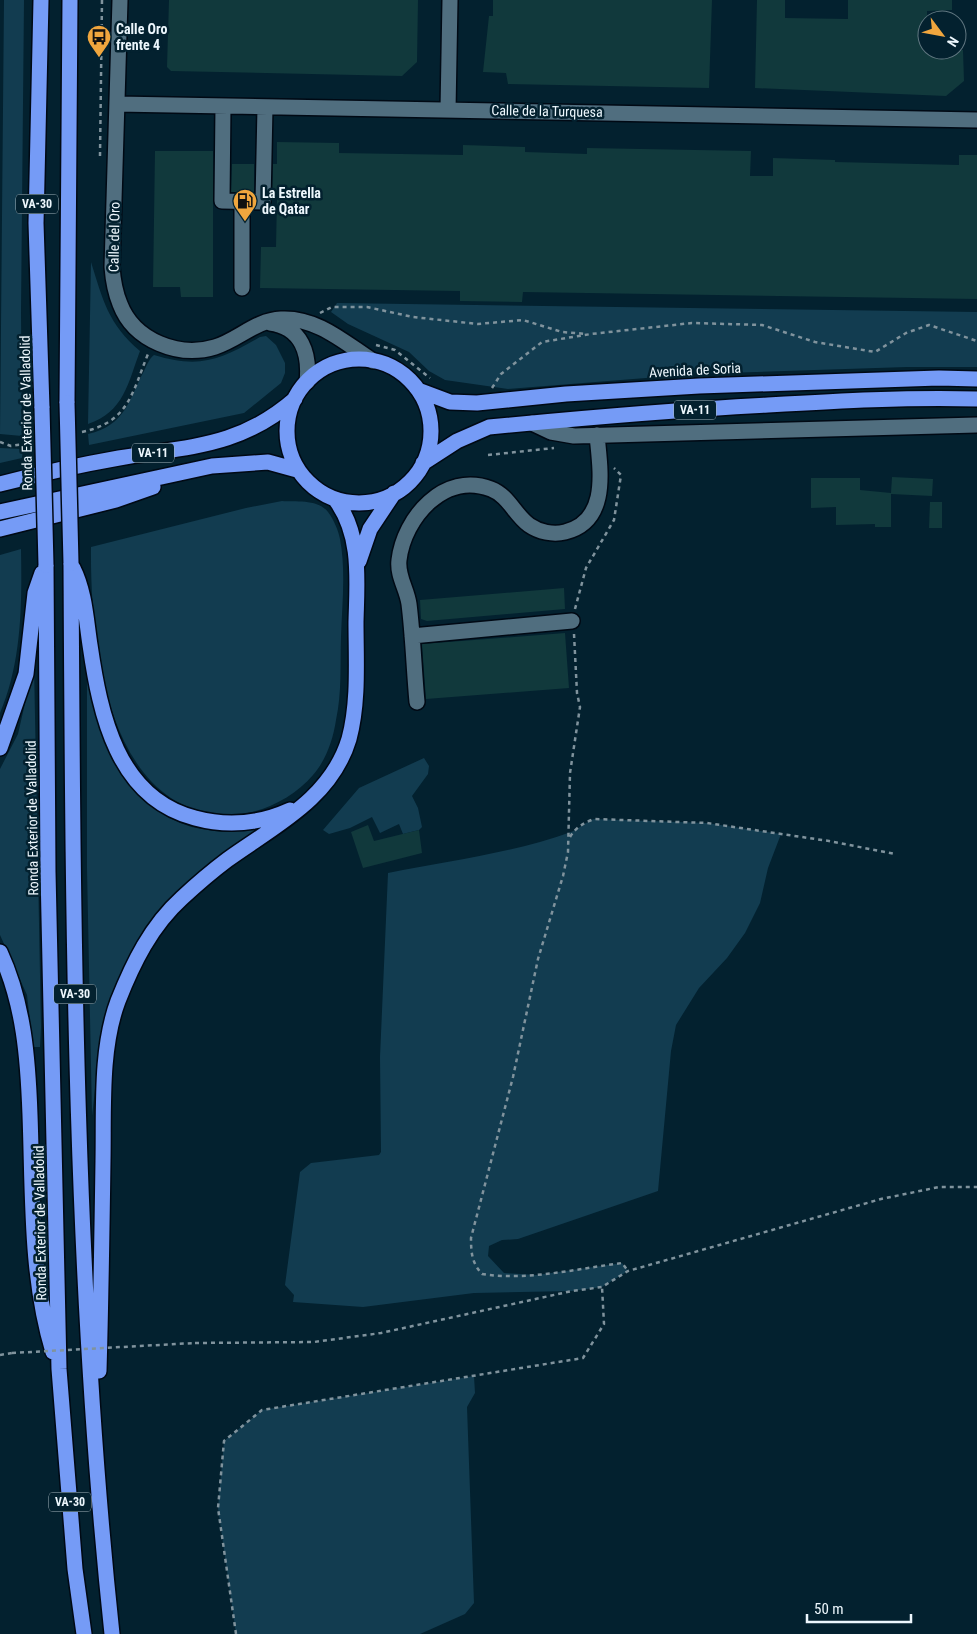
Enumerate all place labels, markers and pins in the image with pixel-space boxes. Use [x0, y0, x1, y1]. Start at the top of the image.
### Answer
place label: Calle Oro frente 4 [116, 21, 167, 53]
bus stop icon: Calle Oro frente 4 [86, 24, 112, 58]
place label: La Estrella de Qatar [262, 185, 321, 217]
fuel station icon: La Estrella de Qatar [232, 188, 258, 222]

